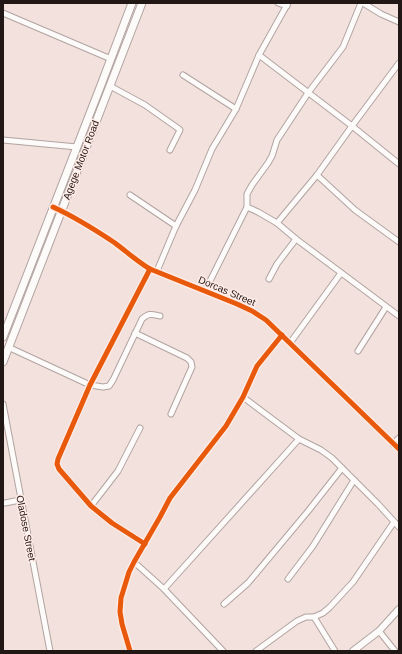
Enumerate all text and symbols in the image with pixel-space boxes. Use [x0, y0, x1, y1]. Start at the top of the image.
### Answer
street label: Agege Motor Road [61, 119, 101, 201]
street label: Dorcas Street [197, 274, 257, 308]
street label: Oladose Street [14, 494, 38, 562]

